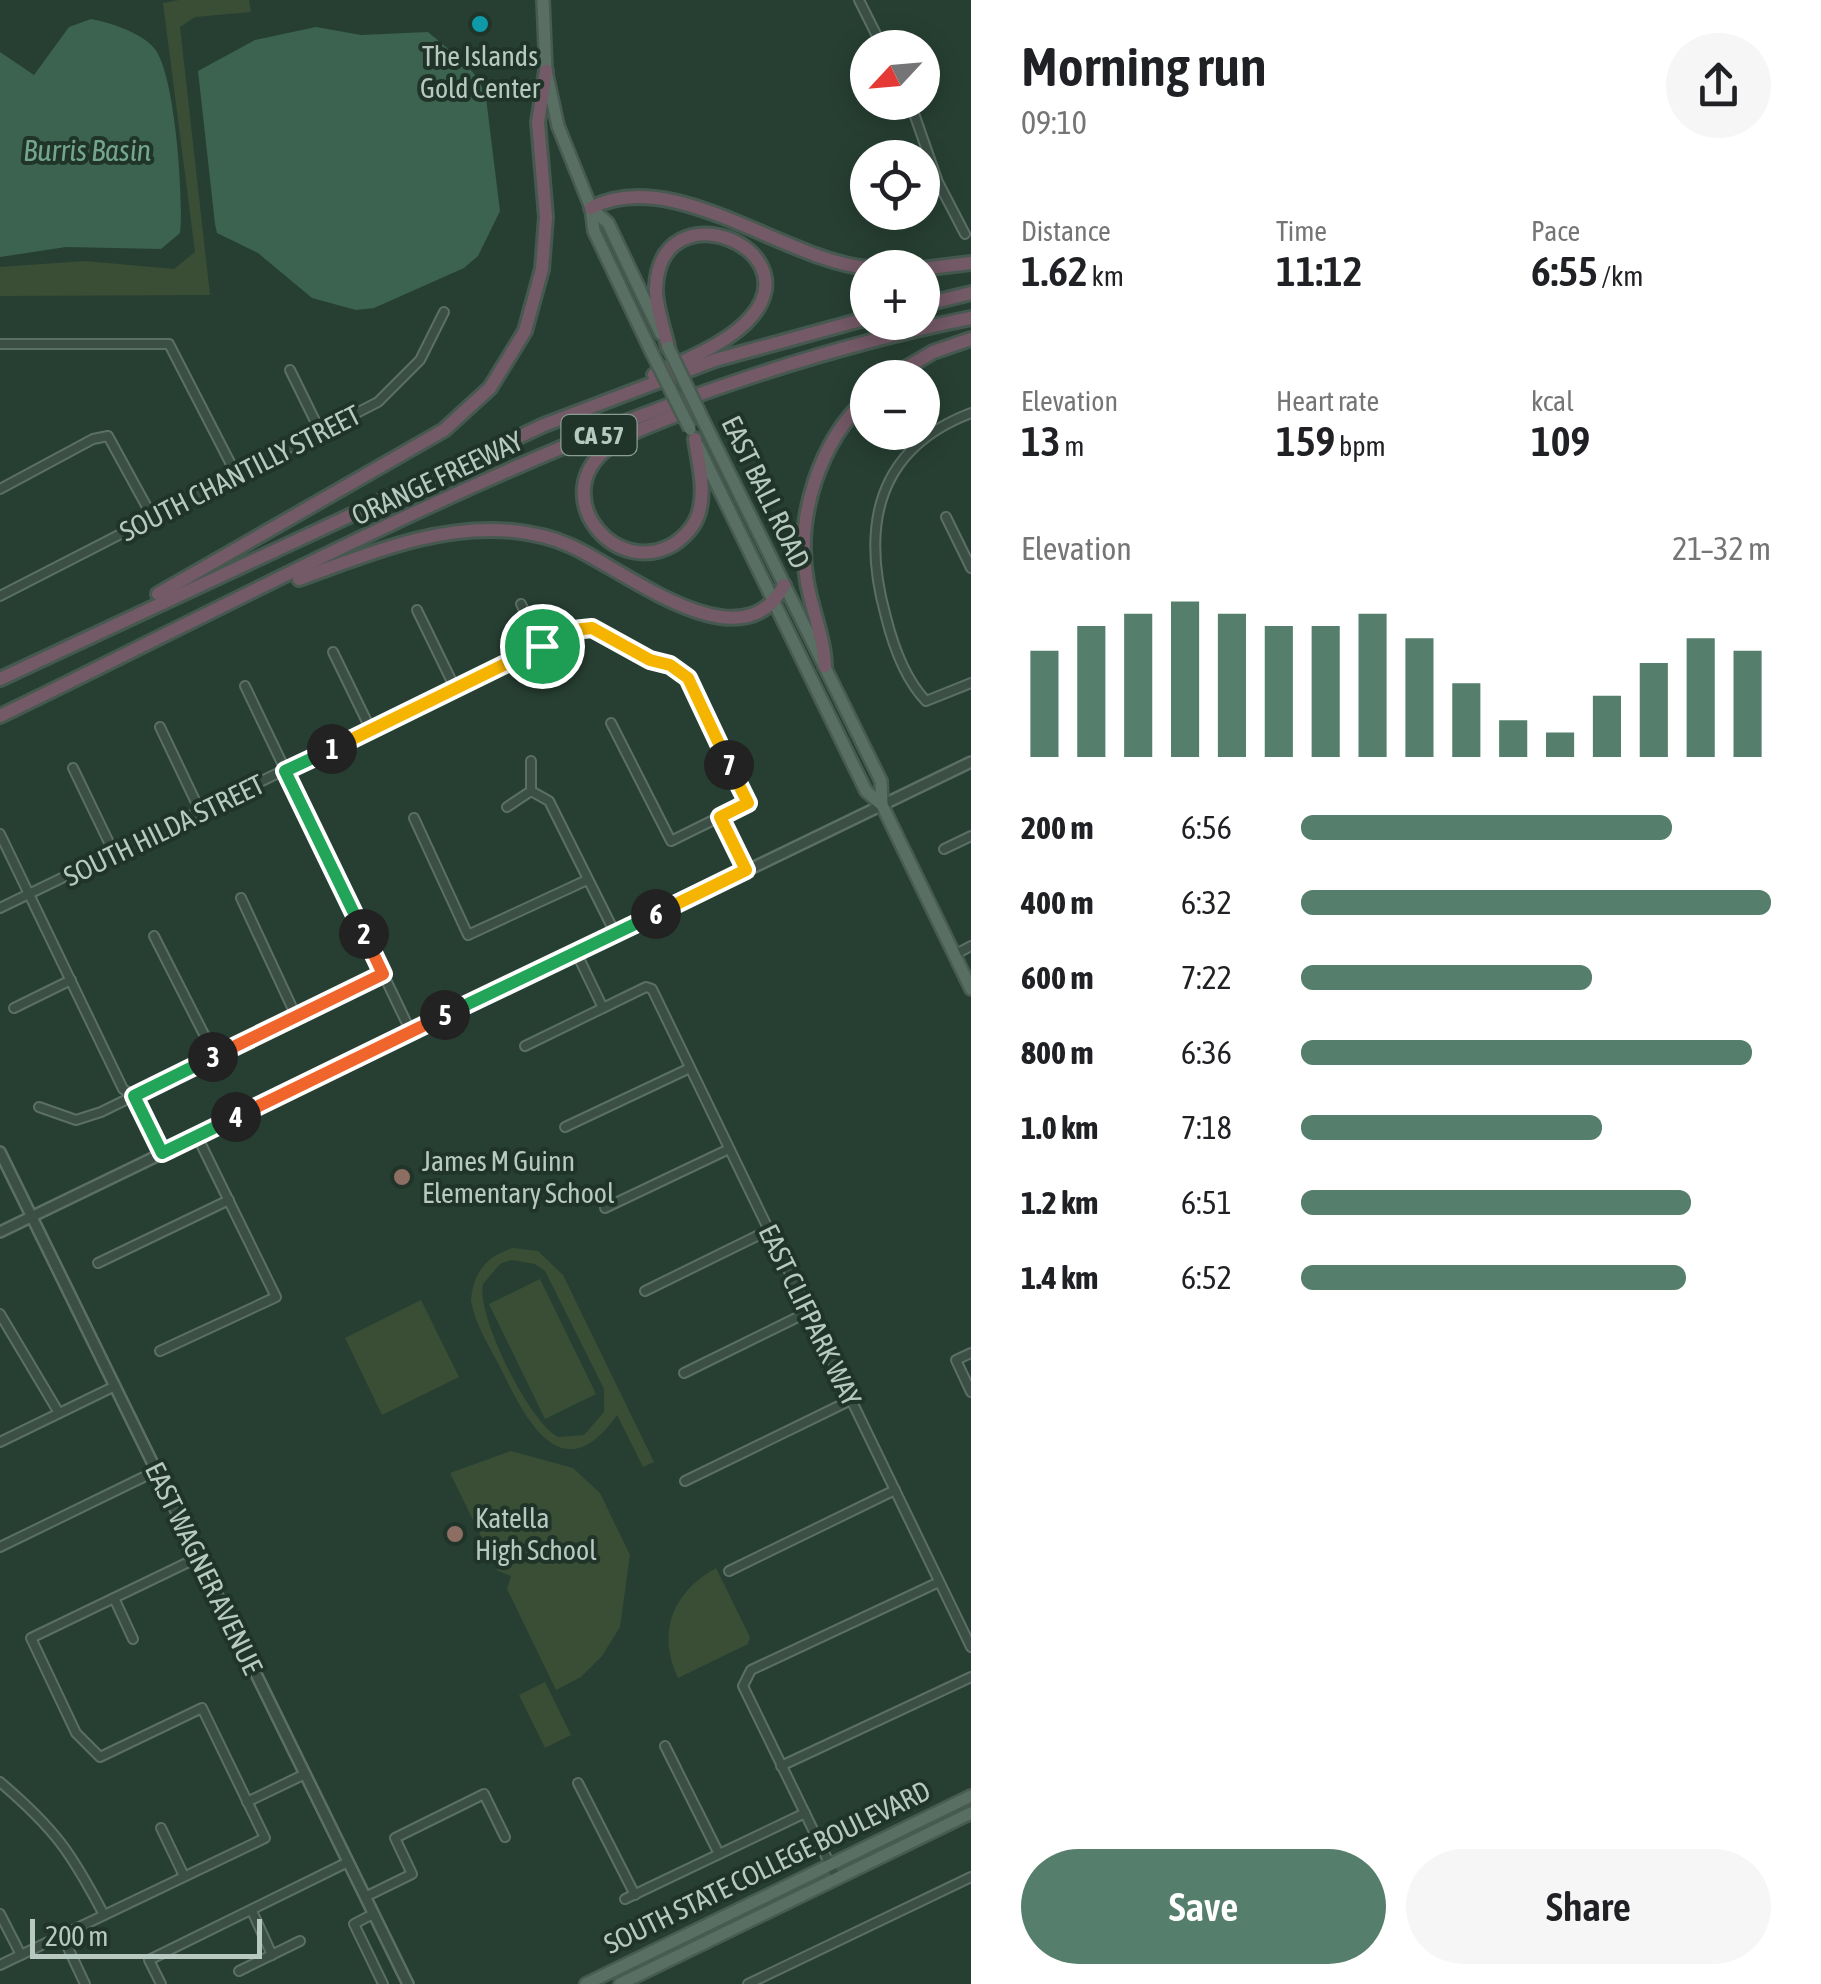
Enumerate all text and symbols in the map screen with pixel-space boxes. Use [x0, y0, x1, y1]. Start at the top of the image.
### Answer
marker: The Islands Gold Center [469, 13, 491, 35]
north arrow [850, 30, 940, 120]
map controls [850, 30, 940, 450]
button: share [1666, 33, 1771, 138]
text: Morning run [1021, 35, 1267, 98]
place label: The Islands Gold Center [420, 40, 541, 104]
text: 09:10 [1021, 104, 1087, 141]
water label: Burris Basin [23, 133, 151, 167]
button: locate [850, 140, 940, 230]
text: Distance [1021, 215, 1111, 247]
text: Time [1276, 215, 1327, 247]
text: Pace [1531, 215, 1580, 247]
text: 1.62 [1021, 247, 1088, 295]
text: 11:12 [1276, 247, 1362, 295]
text: 6:55 [1531, 247, 1598, 295]
button: + [850, 250, 940, 340]
text: km [1088, 260, 1124, 292]
text: /km [1598, 260, 1643, 292]
button: − [850, 360, 940, 450]
text: Elevation [1021, 385, 1118, 417]
text: Heart rate [1276, 385, 1379, 417]
text: kcal [1531, 385, 1574, 417]
street label: SOUTH CHANTILLY STREET [114, 398, 366, 548]
street label: EAST BALL ROAD [715, 411, 817, 573]
road number: CA 57 [562, 415, 636, 455]
text: 13 [1021, 417, 1060, 465]
text: 159 [1276, 417, 1335, 465]
text: 109 [1531, 417, 1590, 465]
street label: ORANGE FREEWAY [346, 424, 528, 532]
text: m [1060, 430, 1084, 462]
text: bpm [1335, 430, 1386, 462]
text: Elevation [1021, 530, 1132, 567]
text: 21–32 m [1672, 530, 1771, 567]
pin [500, 604, 585, 689]
icon: arrive [515, 619, 570, 674]
pin: 1 [307, 724, 357, 774]
text: 1 [325, 733, 339, 765]
pin: 7 [704, 740, 754, 790]
text: 7 [722, 749, 736, 781]
street label: SOUTH HILDA STREET [59, 768, 269, 892]
text: 200 m [1021, 809, 1094, 846]
text: 6:56 [1181, 809, 1232, 846]
text: 400 m [1021, 884, 1094, 921]
text: 6:32 [1181, 884, 1232, 921]
pin: 6 [631, 889, 681, 939]
text: 6 [649, 898, 663, 930]
pin: 2 [339, 909, 389, 959]
text: 2 [357, 918, 371, 950]
text: 600 m [1021, 959, 1094, 996]
text: 7:22 [1181, 959, 1232, 996]
pin: 5 [420, 990, 470, 1040]
text: 5 [438, 999, 452, 1031]
pin: 3 [188, 1032, 238, 1082]
text: 800 m [1021, 1034, 1094, 1071]
text: 6:36 [1181, 1034, 1232, 1071]
text: 3 [206, 1041, 220, 1073]
pin: 4 [211, 1092, 261, 1142]
text: 4 [229, 1101, 243, 1133]
text: 1.0 km [1021, 1109, 1098, 1146]
text: 7:18 [1181, 1109, 1232, 1146]
place label: James M Guinn Elementary School [422, 1145, 615, 1209]
marker: James M Guinn Elementary School [391, 1166, 413, 1188]
text: 1.2 km [1021, 1184, 1098, 1221]
text: 6:51 [1181, 1184, 1232, 1221]
street label: EAST CLIFPARK WAY [752, 1219, 868, 1411]
text: 1.4 km [1021, 1259, 1098, 1296]
text: 6:52 [1181, 1259, 1232, 1296]
street label: EAST WAGNER AVENUE [139, 1457, 269, 1679]
place label: Katella High School [475, 1502, 597, 1566]
marker: Katella High School [444, 1523, 466, 1545]
street label: SOUTH STATE COLLEGE BOULEVARD [599, 1774, 935, 1960]
button: Save [1021, 1849, 1386, 1964]
button: Share [1406, 1849, 1771, 1964]
scale bar [30, 1914, 262, 1958]
text: 200 m [45, 1920, 108, 1952]

